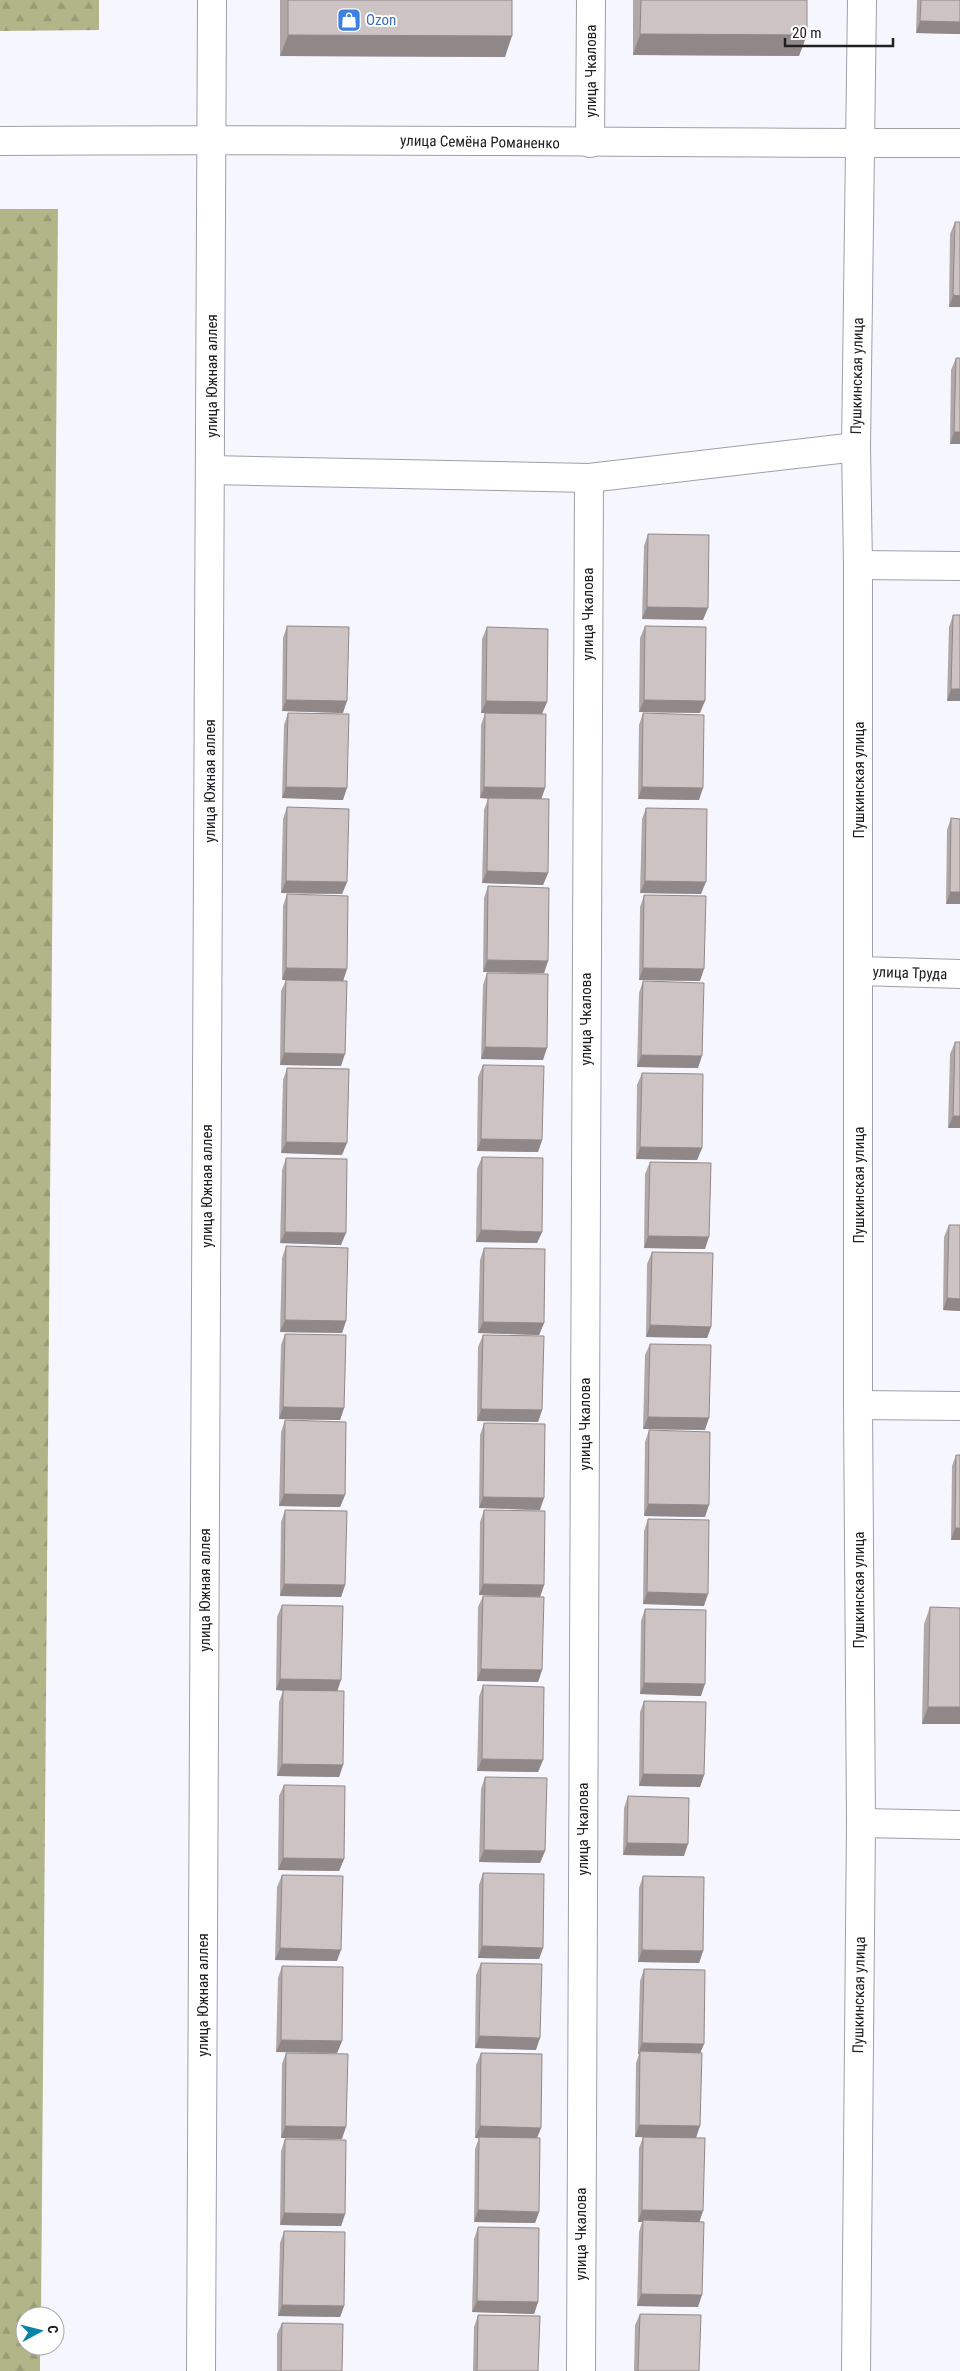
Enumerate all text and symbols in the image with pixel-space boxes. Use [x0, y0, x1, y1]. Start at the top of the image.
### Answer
shop icon: Ozon [336, 7, 362, 33]
place label: Ozon [366, 11, 396, 29]
scale bar [785, 15, 892, 47]
street label: улица Чкалова [582, 24, 600, 118]
text: 20 m [792, 24, 822, 42]
street label: улица Семёна Романенко [400, 132, 560, 152]
street label: улица Южная аллея [203, 314, 221, 438]
street label: Пушкинская улица [847, 317, 867, 435]
street label: улица Чкалова [579, 567, 597, 661]
street label: улица Южная аллея [201, 719, 219, 843]
street label: Пушкинская улица [850, 722, 868, 838]
street label: улица Труда [872, 963, 948, 983]
street label: улица Чкалова [577, 972, 595, 1066]
street label: улица Южная аллея [198, 1124, 216, 1248]
street label: Пушкинская улица [850, 1127, 868, 1243]
street label: улица Чкалова [576, 1377, 594, 1471]
street label: улица Южная аллея [196, 1528, 214, 1652]
street label: Пушкинская улица [850, 1532, 868, 1648]
street label: улица Чкалова [574, 1782, 592, 1876]
street label: улица Южная аллея [194, 1933, 212, 2057]
street label: Пушкинская улица [849, 1936, 869, 2054]
street label: улица Чкалова [572, 2187, 590, 2281]
north arrow [15, 2306, 65, 2356]
text: С [44, 2324, 61, 2334]

